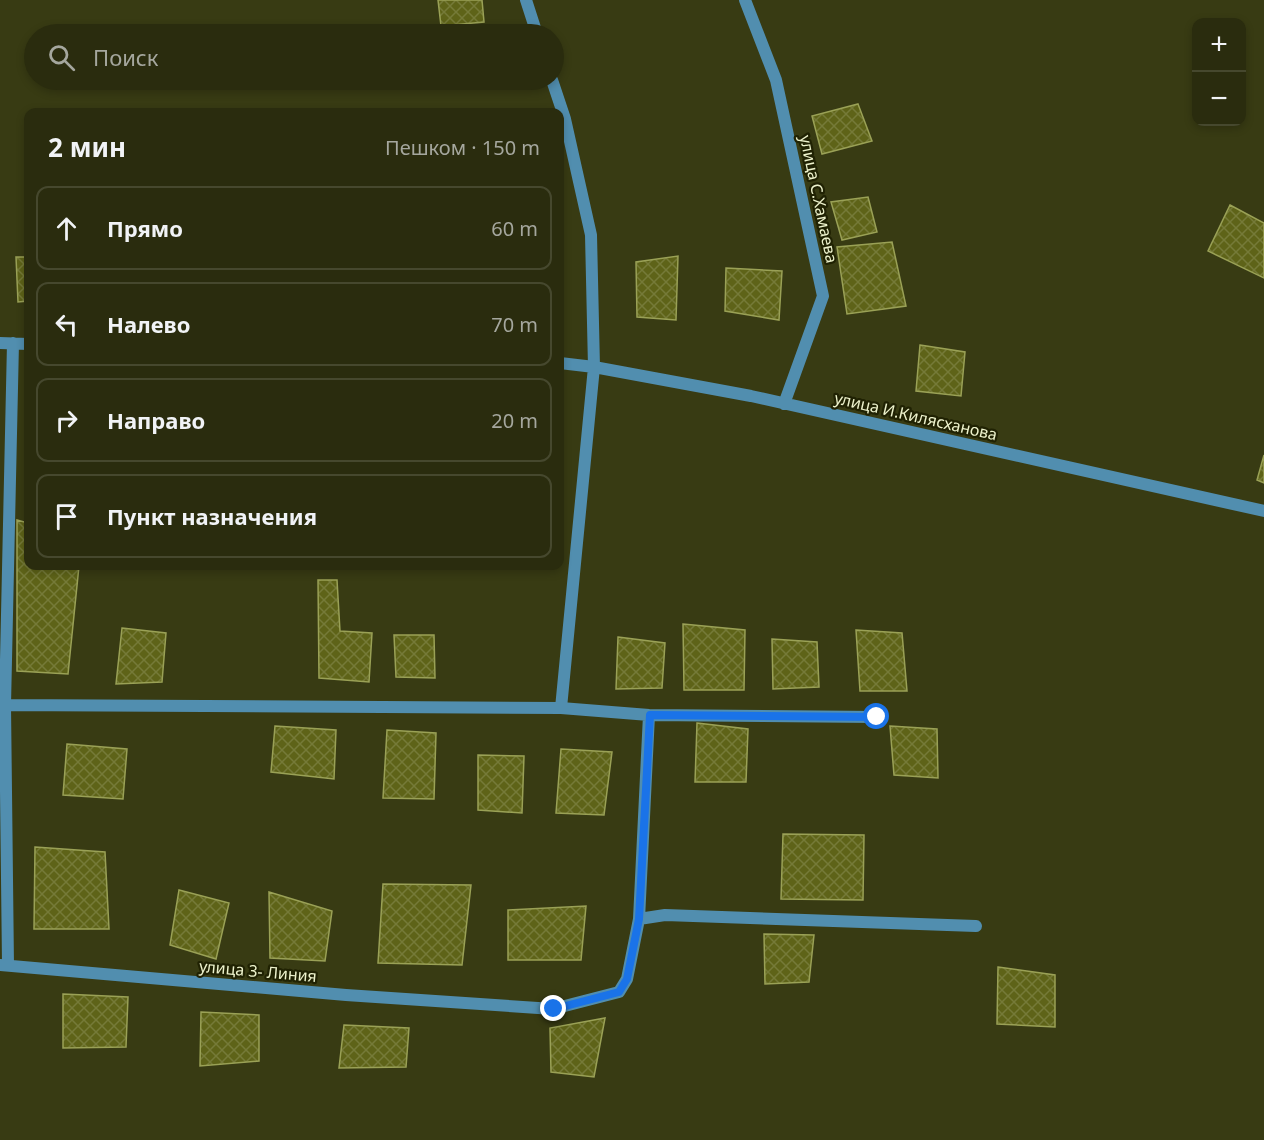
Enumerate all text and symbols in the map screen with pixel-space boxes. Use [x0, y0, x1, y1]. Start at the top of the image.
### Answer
map controls [1192, 18, 1246, 126]
button: + [1192, 18, 1246, 72]
search box [24, 24, 564, 90]
icon: search [45, 41, 78, 74]
text: Поиск [93, 42, 158, 72]
button: − [1192, 72, 1246, 126]
text: 2 мин [48, 129, 126, 165]
street label: улица С.Хамаева [795, 133, 843, 265]
text: Пешком · 150 m [385, 134, 540, 161]
icon: ahead [50, 212, 83, 245]
text: Прямо [107, 213, 183, 243]
text: 60 m [491, 215, 538, 242]
icon: left [50, 308, 83, 341]
text: Налево [107, 309, 190, 339]
text: 70 m [491, 311, 538, 338]
street label: улица И.Килясханова [832, 387, 1000, 445]
icon: right [50, 404, 83, 437]
text: Направо [107, 405, 205, 435]
text: 20 m [491, 407, 538, 434]
icon: arrive [50, 500, 83, 533]
text: Пункт назначения [107, 501, 317, 531]
route start [863, 703, 889, 729]
street label: улица 3- Линия [198, 955, 318, 987]
route end [540, 995, 566, 1021]

